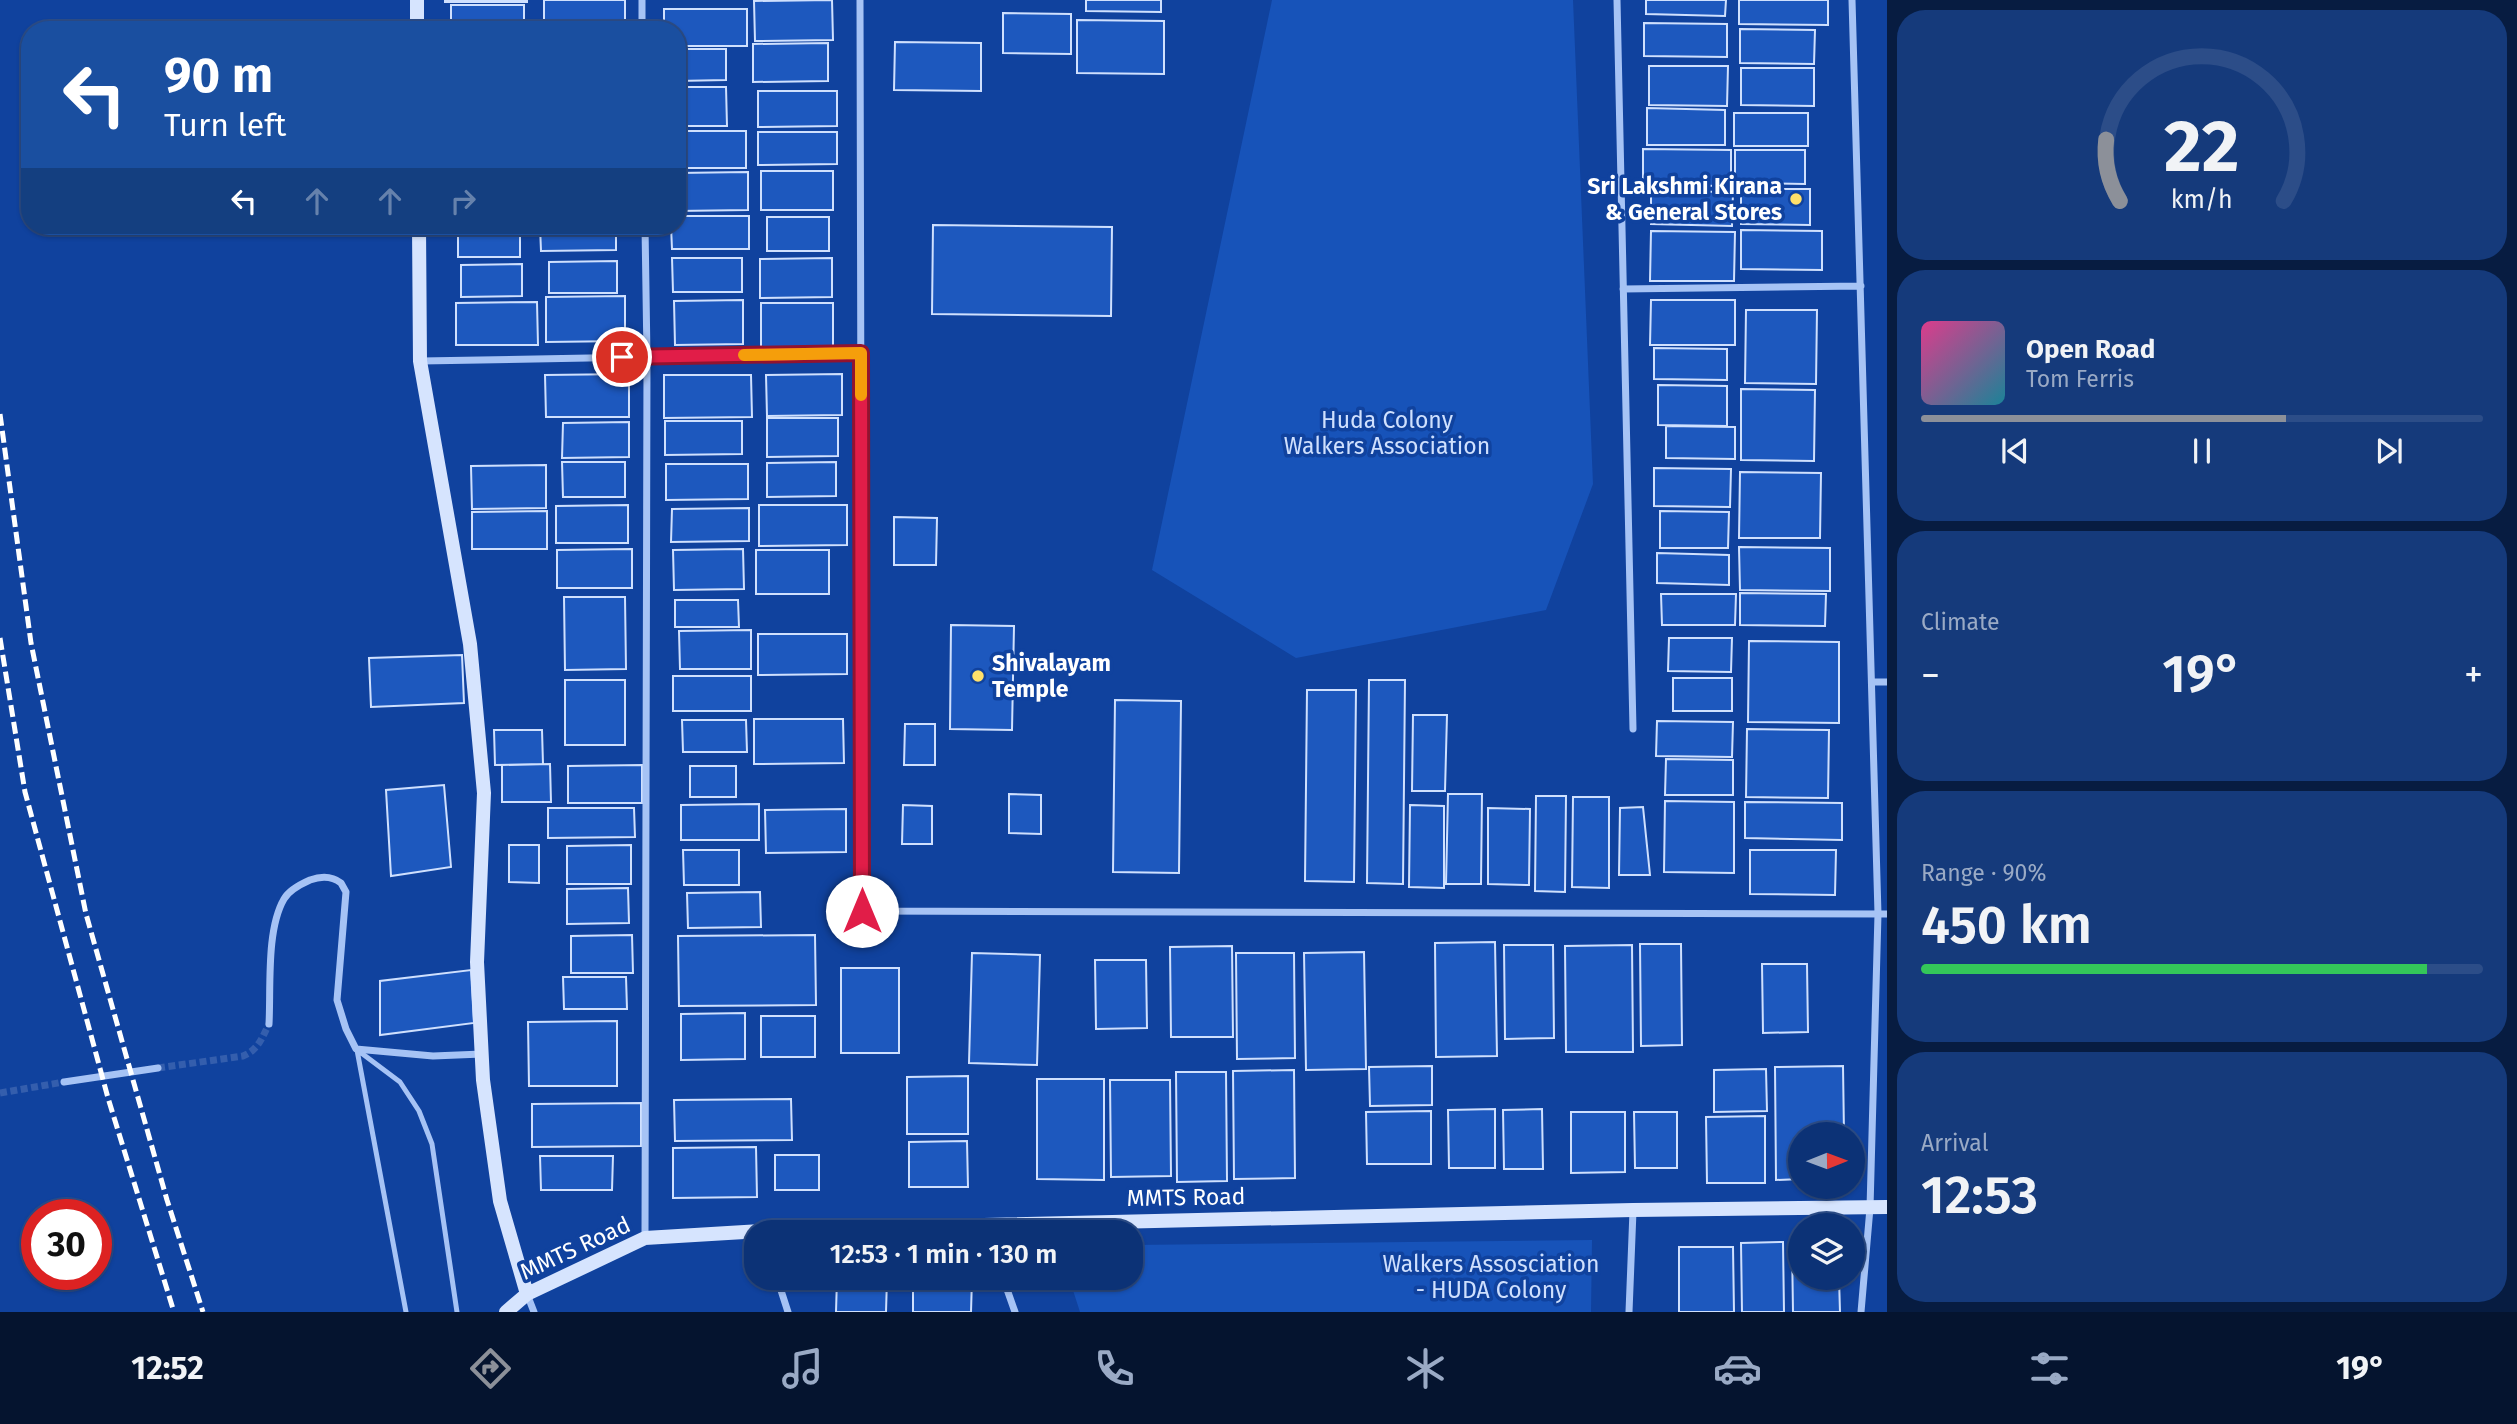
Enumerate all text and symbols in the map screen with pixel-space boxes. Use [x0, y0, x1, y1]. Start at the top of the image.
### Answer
text: 90 m [164, 46, 273, 105]
icon: left [49, 49, 140, 140]
text: 22 [2164, 104, 2240, 191]
text: Turn left [164, 106, 286, 144]
place label: Sri Lakshmi Kirana & General Stores [1587, 172, 1782, 226]
icon: left [225, 182, 263, 220]
icon: ahead [298, 182, 336, 220]
icon: ahead [371, 182, 409, 220]
icon: right [444, 182, 482, 220]
text: km/h [2171, 185, 2233, 215]
marker: Sri Lakshmi Kirana & General Stores [1788, 191, 1804, 207]
pin [592, 327, 652, 387]
text: Open Road [2026, 334, 2155, 365]
icon: arrive [603, 338, 641, 376]
text: Tom Ferris [2026, 365, 2134, 393]
park label: Huda Colony Walkers Association [1284, 406, 1490, 460]
icon: previous [1996, 432, 2034, 470]
icon: pause [2183, 432, 2221, 470]
icon: next [2370, 432, 2408, 470]
text: Climate [1921, 608, 2000, 636]
text: 19° [2162, 643, 2242, 706]
place label: Shivalayam Temple [992, 649, 1111, 703]
text: − [1921, 652, 1940, 698]
text: + [2464, 652, 2483, 698]
marker: Shivalayam Temple [970, 668, 986, 684]
text: Range · 90% [1921, 859, 2046, 887]
position arrow [825, 874, 899, 948]
text: 450 km [1921, 894, 2092, 957]
north arrow [1788, 1122, 1866, 1199]
map controls [1788, 1122, 1865, 1290]
text: Arrival [1921, 1129, 1988, 1157]
text: 12:53 [1921, 1164, 2038, 1227]
street label: MMTS Road [1126, 1182, 1246, 1212]
speed limit sign: 30 [21, 1199, 112, 1290]
street label: MMTS Road [515, 1210, 635, 1286]
button: layers [1788, 1213, 1865, 1290]
text: 12:53 · 1 min · 130 m [830, 1239, 1057, 1270]
park label: Walkers Assosciation - HUDA Colony [1382, 1250, 1600, 1304]
icon: directions [466, 1344, 515, 1393]
icon: music [778, 1344, 827, 1393]
icon: phone [1090, 1344, 1139, 1393]
icon: climate [1401, 1344, 1450, 1393]
icon: car [1713, 1344, 1762, 1393]
icon: filters [2025, 1344, 2074, 1393]
text: 12:52 [131, 1349, 204, 1387]
text: 19° [2336, 1349, 2386, 1387]

